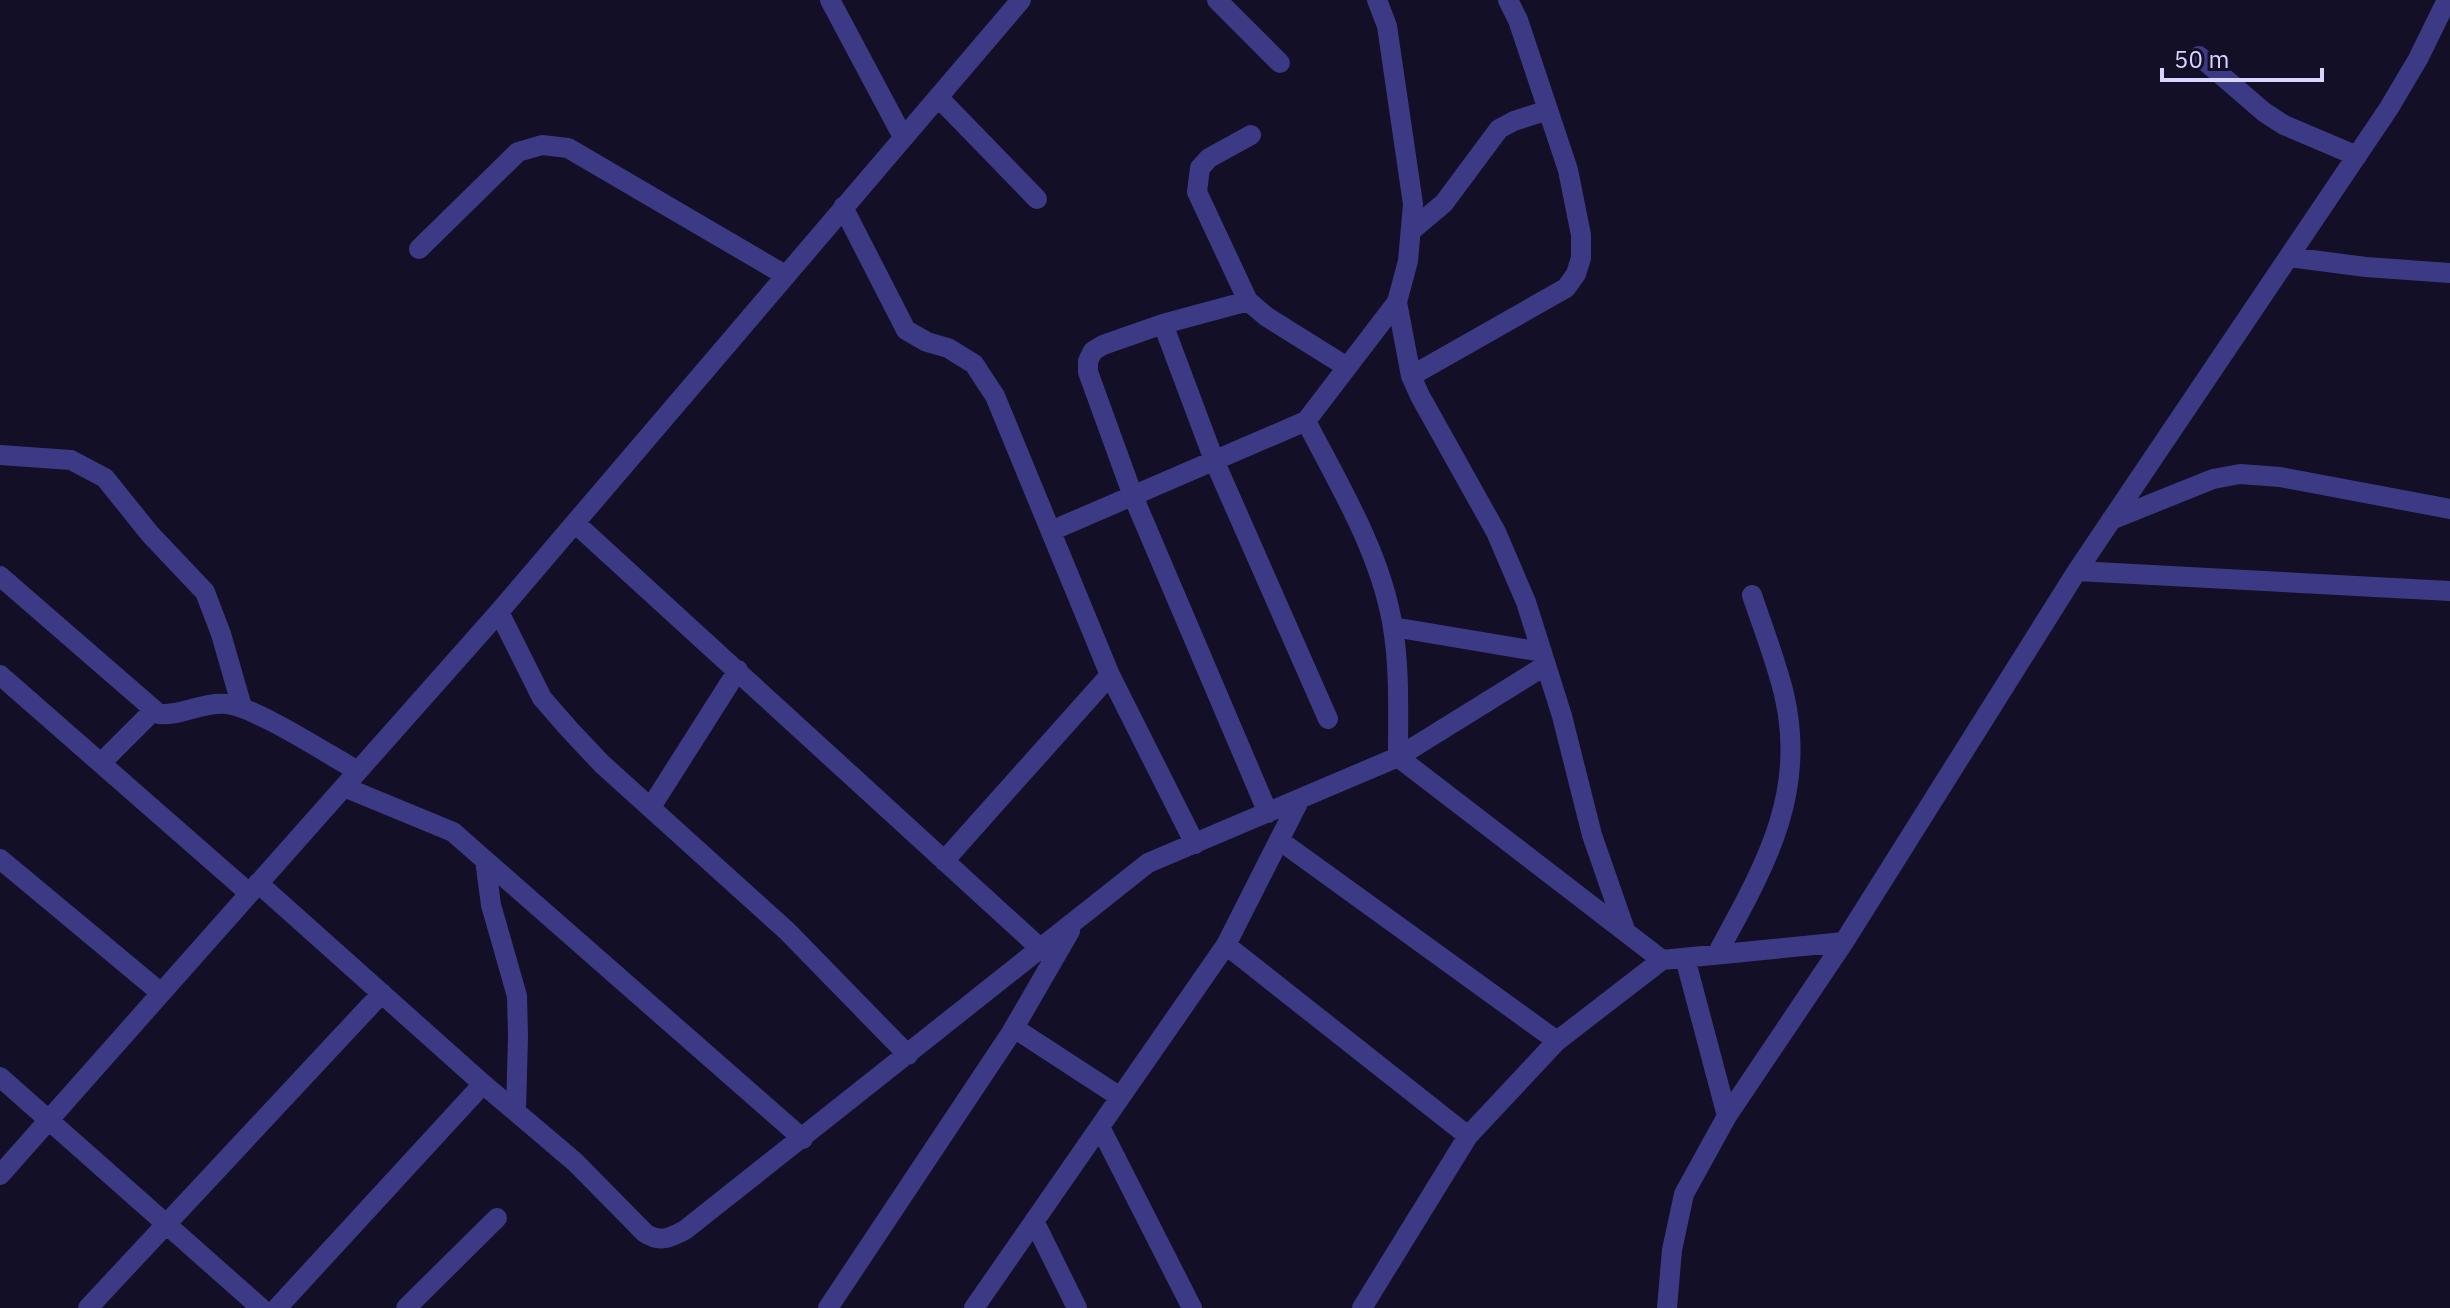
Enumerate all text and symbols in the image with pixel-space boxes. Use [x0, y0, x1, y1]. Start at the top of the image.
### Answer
scale bar [2162, 32, 2322, 82]
text: 50 m [2174, 43, 2229, 75]

